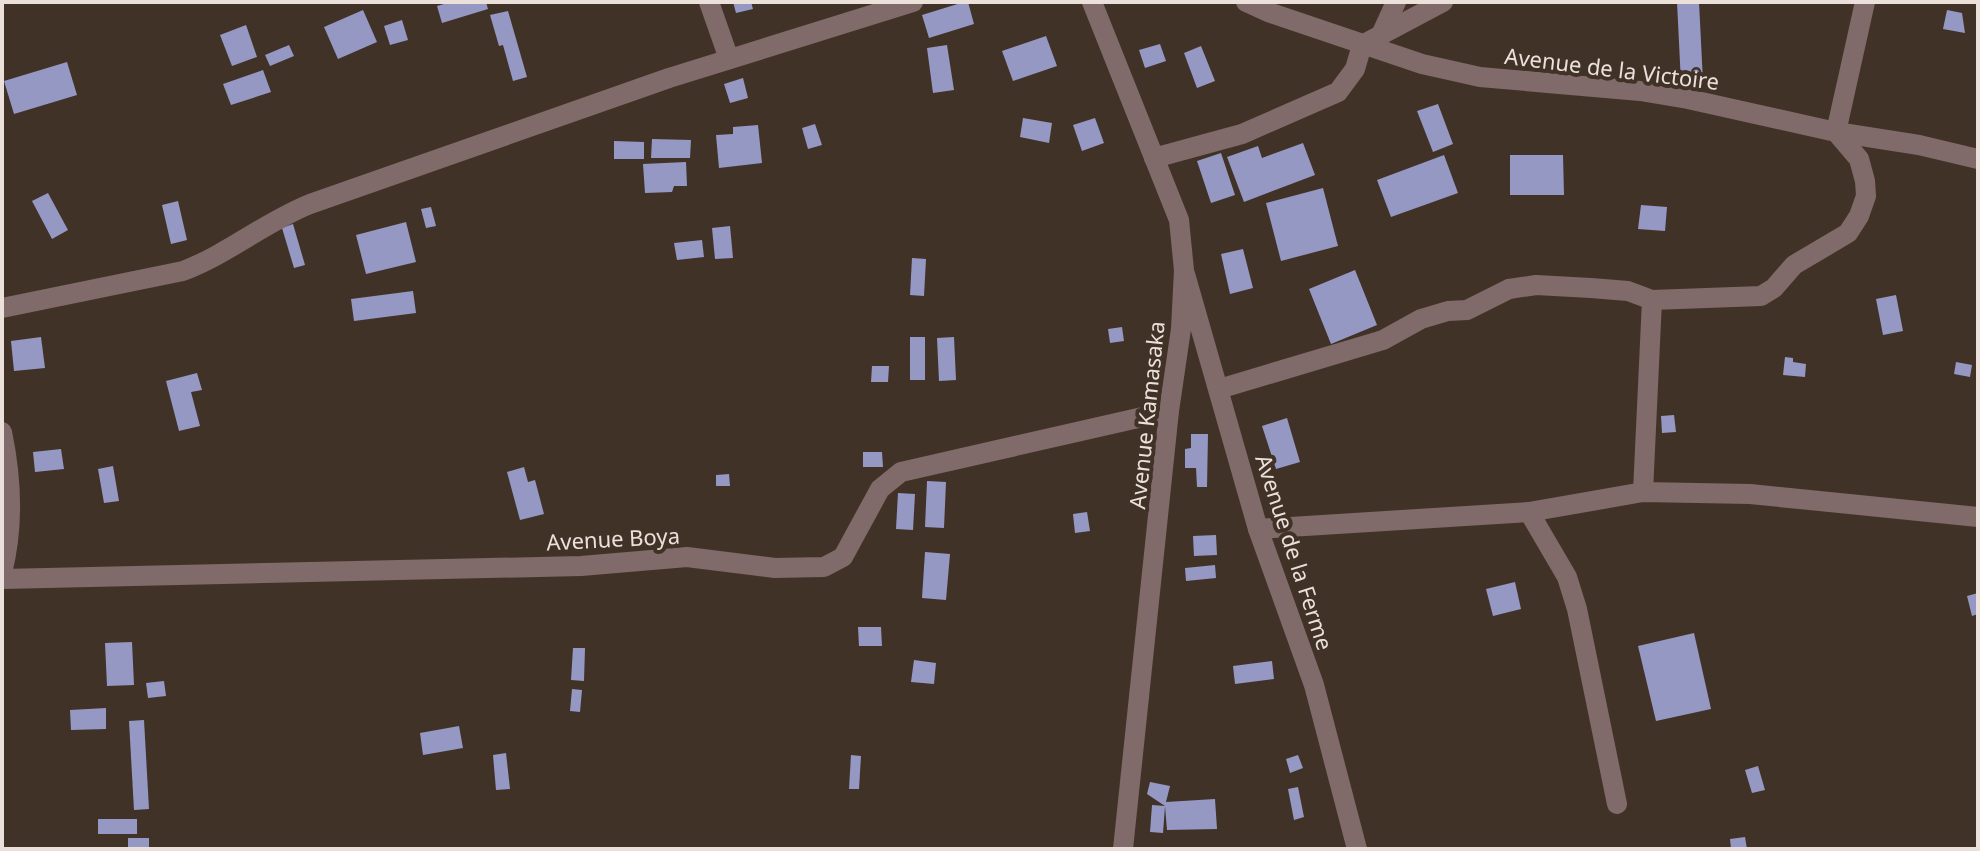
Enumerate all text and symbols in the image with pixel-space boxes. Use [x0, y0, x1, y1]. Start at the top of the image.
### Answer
street label: Avenue de la Victoire [1503, 40, 1721, 96]
street label: Avenue Kamasaka [1121, 320, 1171, 510]
street label: Avenue de la Ferme [1249, 450, 1341, 654]
street label: Avenue Boya [545, 520, 681, 556]

